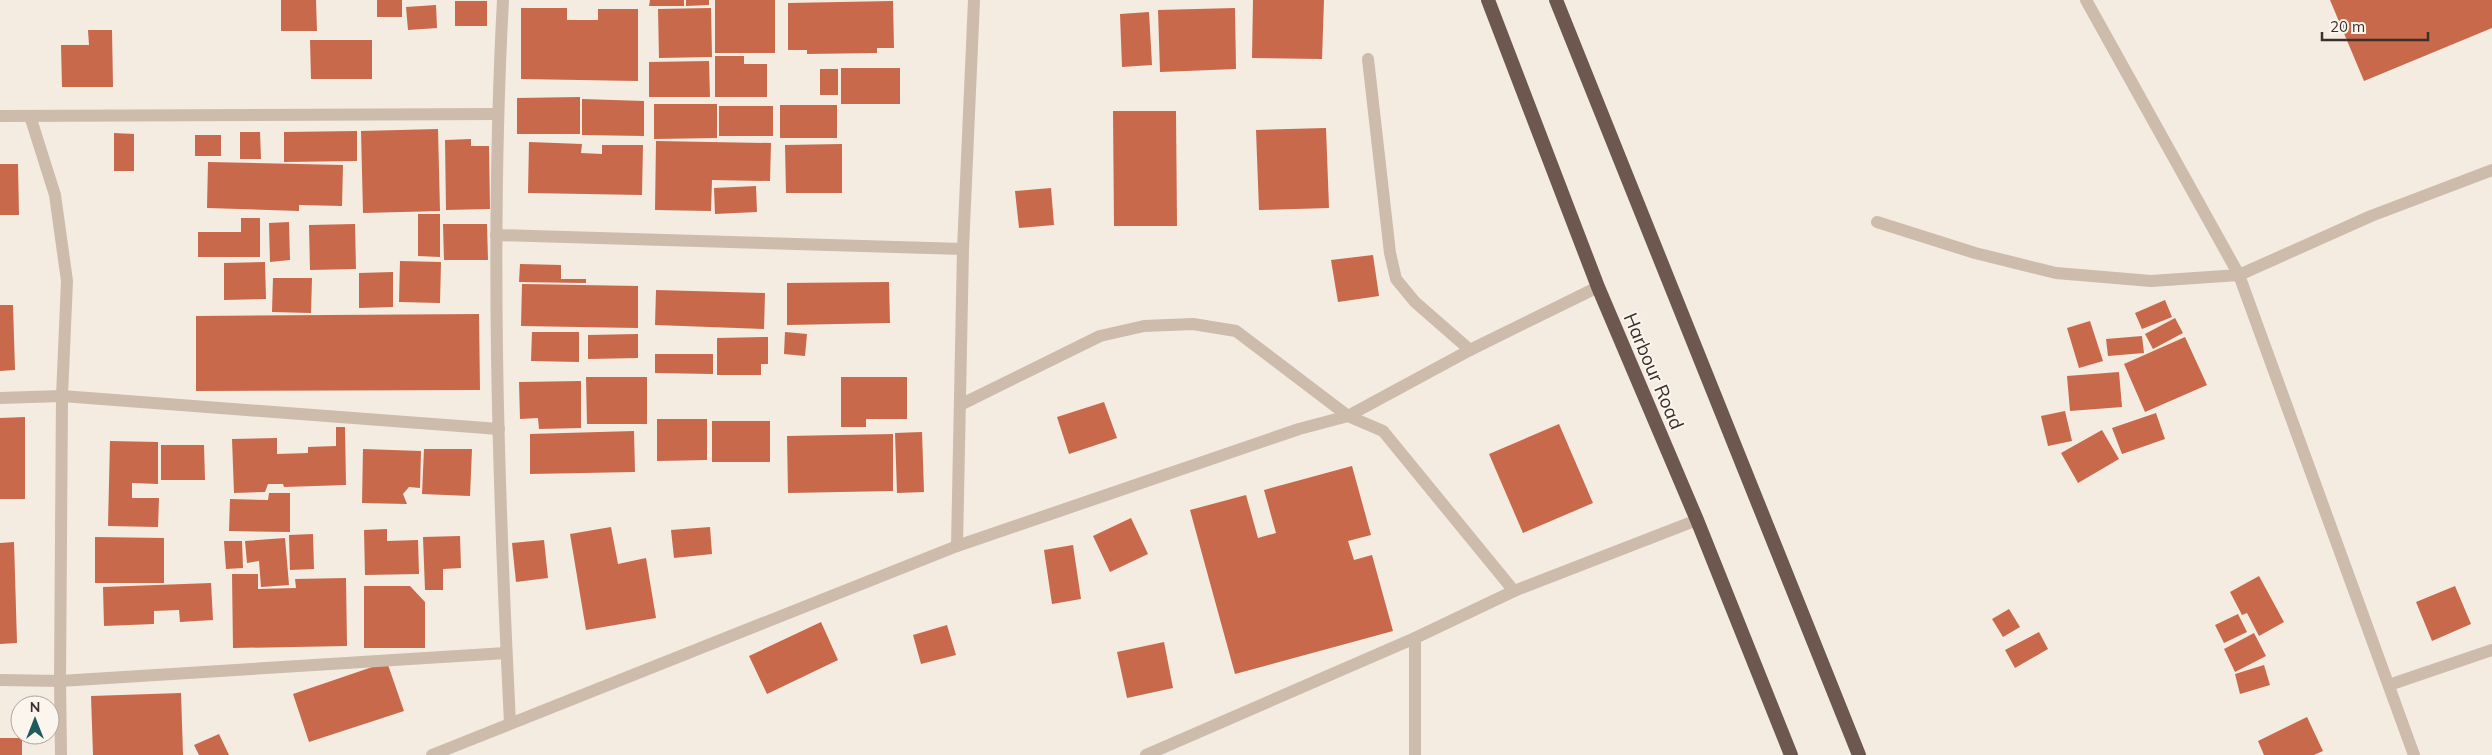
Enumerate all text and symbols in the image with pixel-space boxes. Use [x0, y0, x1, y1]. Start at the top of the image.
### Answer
scale bar [2322, 10, 2428, 42]
text: 20 m [2330, 17, 2365, 36]
street label: Harbour Road [1619, 309, 1689, 433]
north arrow [10, 695, 60, 745]
text: N [30, 698, 40, 716]

